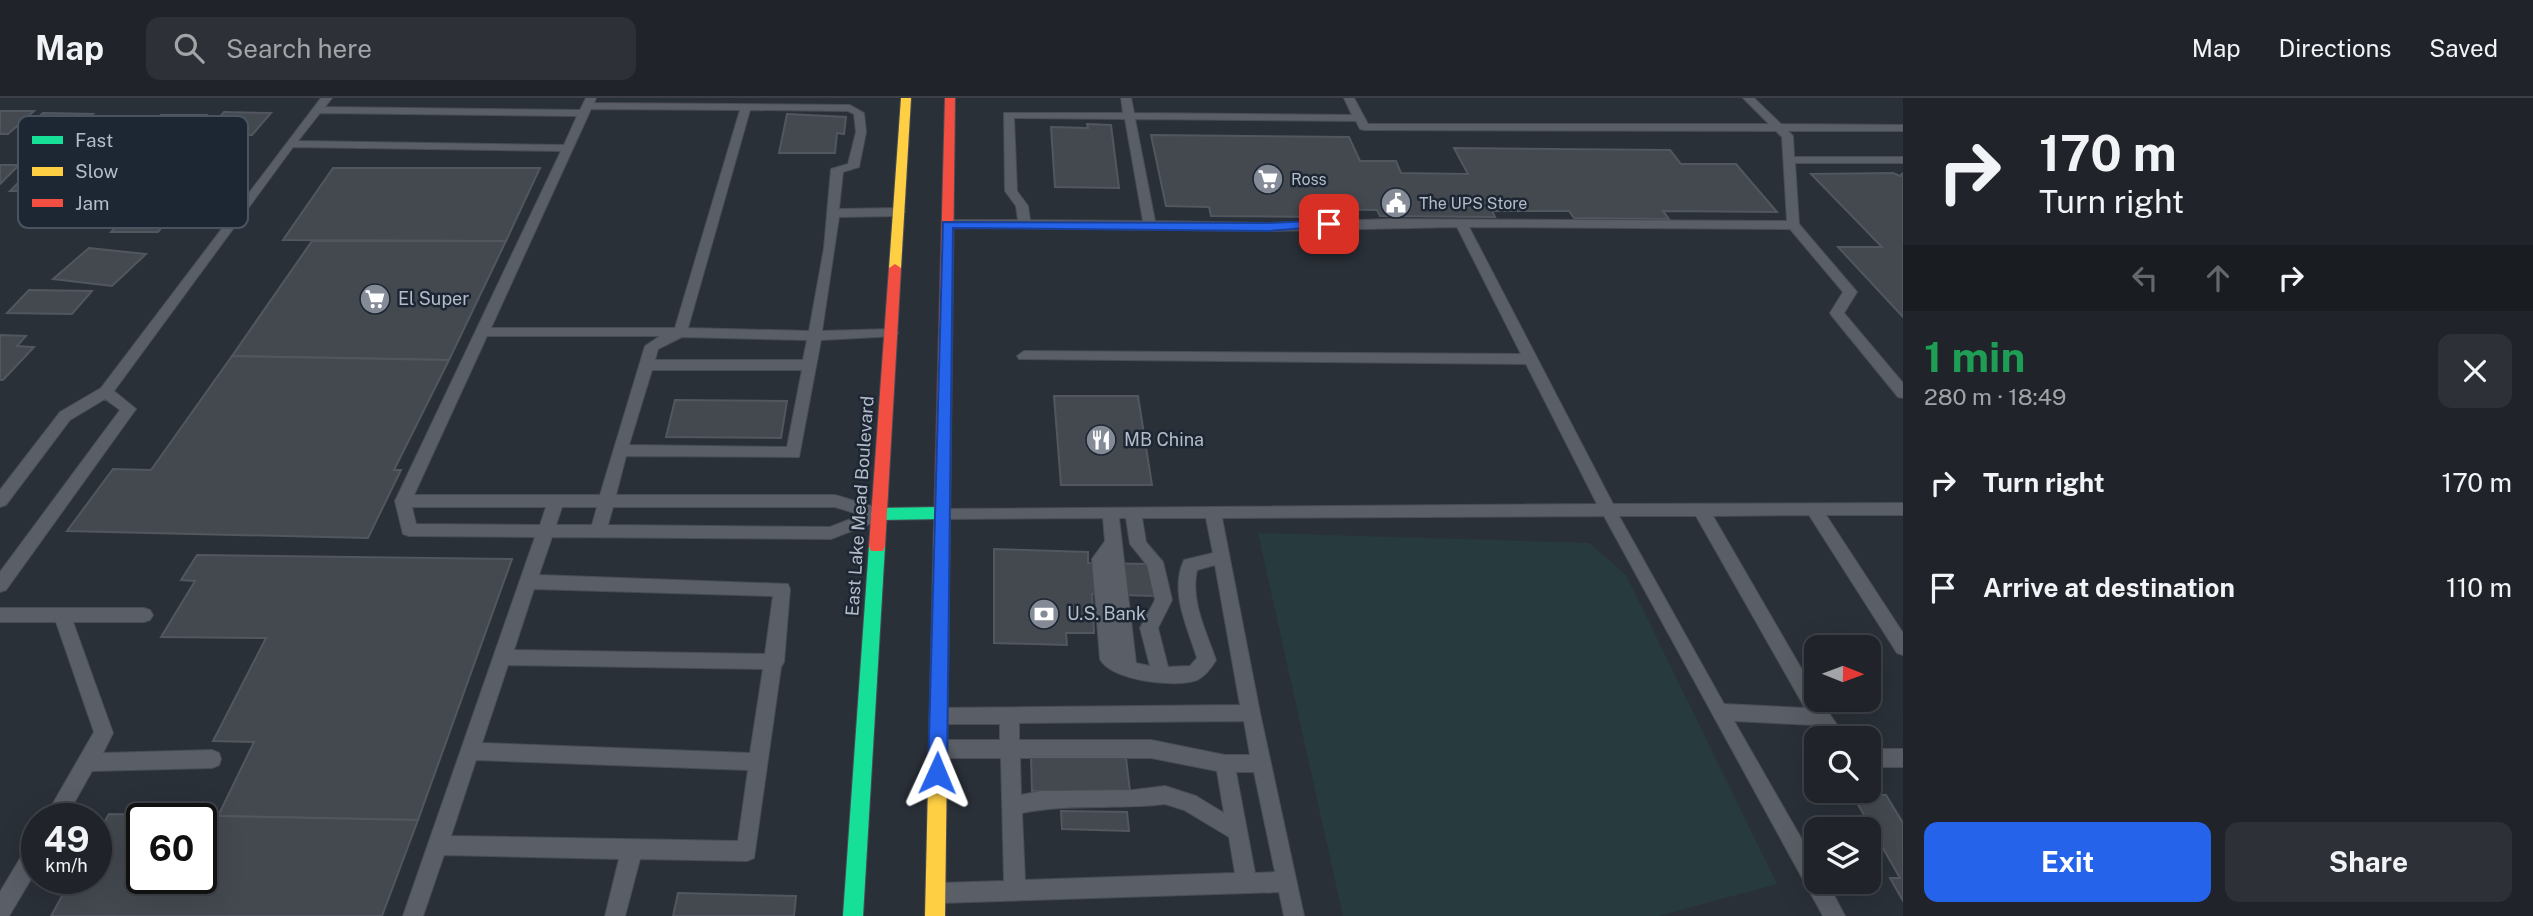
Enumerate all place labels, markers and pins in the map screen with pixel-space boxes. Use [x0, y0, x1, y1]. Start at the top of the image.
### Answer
supermarket icon: Ross [1251, 162, 1285, 196]
place label: Ross [1291, 170, 1327, 189]
public building icon: The UPS Store [1379, 186, 1413, 220]
pin [1299, 194, 1359, 254]
place label: The UPS Store [1419, 194, 1527, 213]
supermarket icon: El Super [358, 282, 392, 316]
place label: El Super [398, 288, 469, 309]
restaurant icon: MB China [1084, 423, 1118, 457]
place label: MB China [1124, 429, 1204, 450]
bank icon: U.S. Bank [1027, 597, 1061, 631]
place label: U.S. Bank [1067, 603, 1146, 624]

